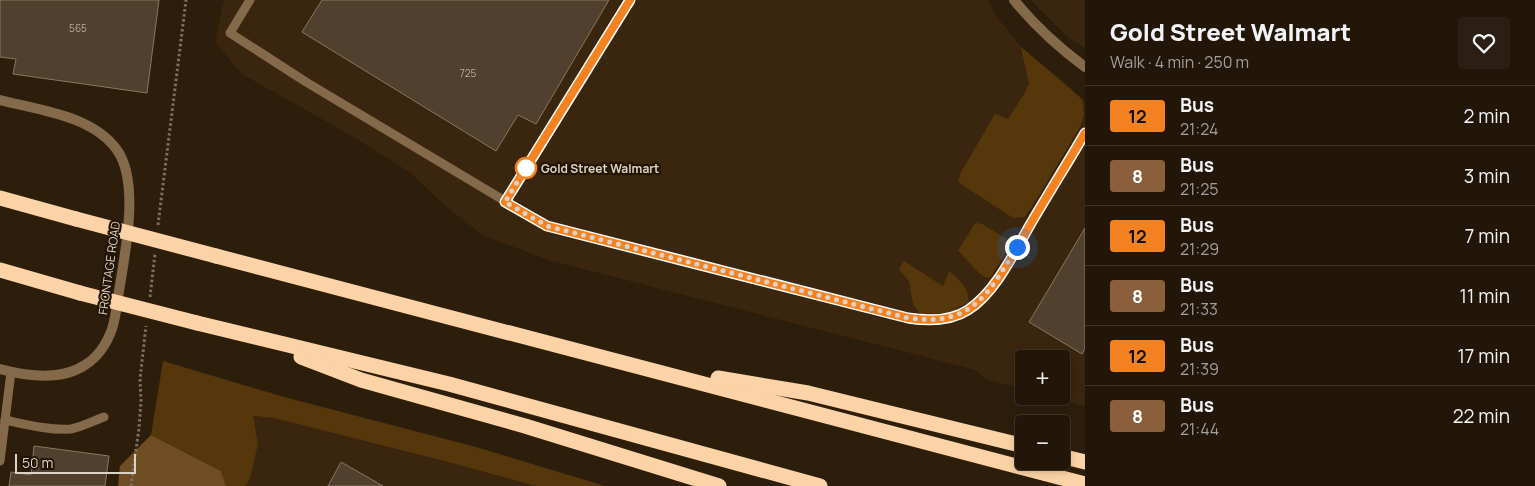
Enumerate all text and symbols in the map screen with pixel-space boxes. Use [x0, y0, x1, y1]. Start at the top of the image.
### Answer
text: Gold Street Walmart [1110, 15, 1351, 48]
button: heart [1458, 17, 1510, 69]
house number: 565 [69, 21, 87, 35]
text: Walk · 4 min · 250 m [1110, 51, 1249, 73]
house number: 725 [460, 66, 476, 80]
text: Bus [1180, 92, 1214, 118]
text: 2 min [1464, 103, 1510, 129]
text: 12 [1128, 104, 1147, 128]
text: 21:24 [1180, 118, 1218, 140]
text: Bus [1180, 152, 1214, 178]
marker: Gold Street Walmart [515, 157, 537, 179]
place label: Gold Street Walmart [541, 160, 659, 177]
text: 3 min [1464, 163, 1510, 189]
text: 8 [1132, 164, 1143, 188]
text: 21:25 [1180, 178, 1219, 200]
text: Bus [1180, 212, 1214, 238]
street label: FRONTAGE ROAD [94, 220, 124, 316]
text: 7 min [1465, 223, 1510, 249]
text: 12 [1128, 224, 1147, 248]
your location [1005, 235, 1030, 260]
text: 21:29 [1180, 238, 1219, 260]
text: Bus [1180, 272, 1214, 298]
text: 11 min [1460, 283, 1510, 309]
text: 8 [1132, 284, 1143, 308]
text: 21:33 [1180, 298, 1218, 320]
text: Bus [1180, 332, 1214, 358]
text: 17 min [1457, 343, 1510, 369]
text: 12 [1128, 344, 1147, 368]
map controls [1015, 350, 1070, 470]
button: + [1015, 350, 1070, 405]
text: 21:39 [1180, 358, 1219, 380]
text: Bus [1180, 392, 1214, 418]
text: 22 min [1453, 403, 1510, 429]
text: 8 [1132, 404, 1143, 428]
button: − [1015, 415, 1070, 470]
text: 21:44 [1180, 418, 1219, 440]
scale bar [15, 451, 136, 474]
text: 50 m [22, 453, 53, 472]

